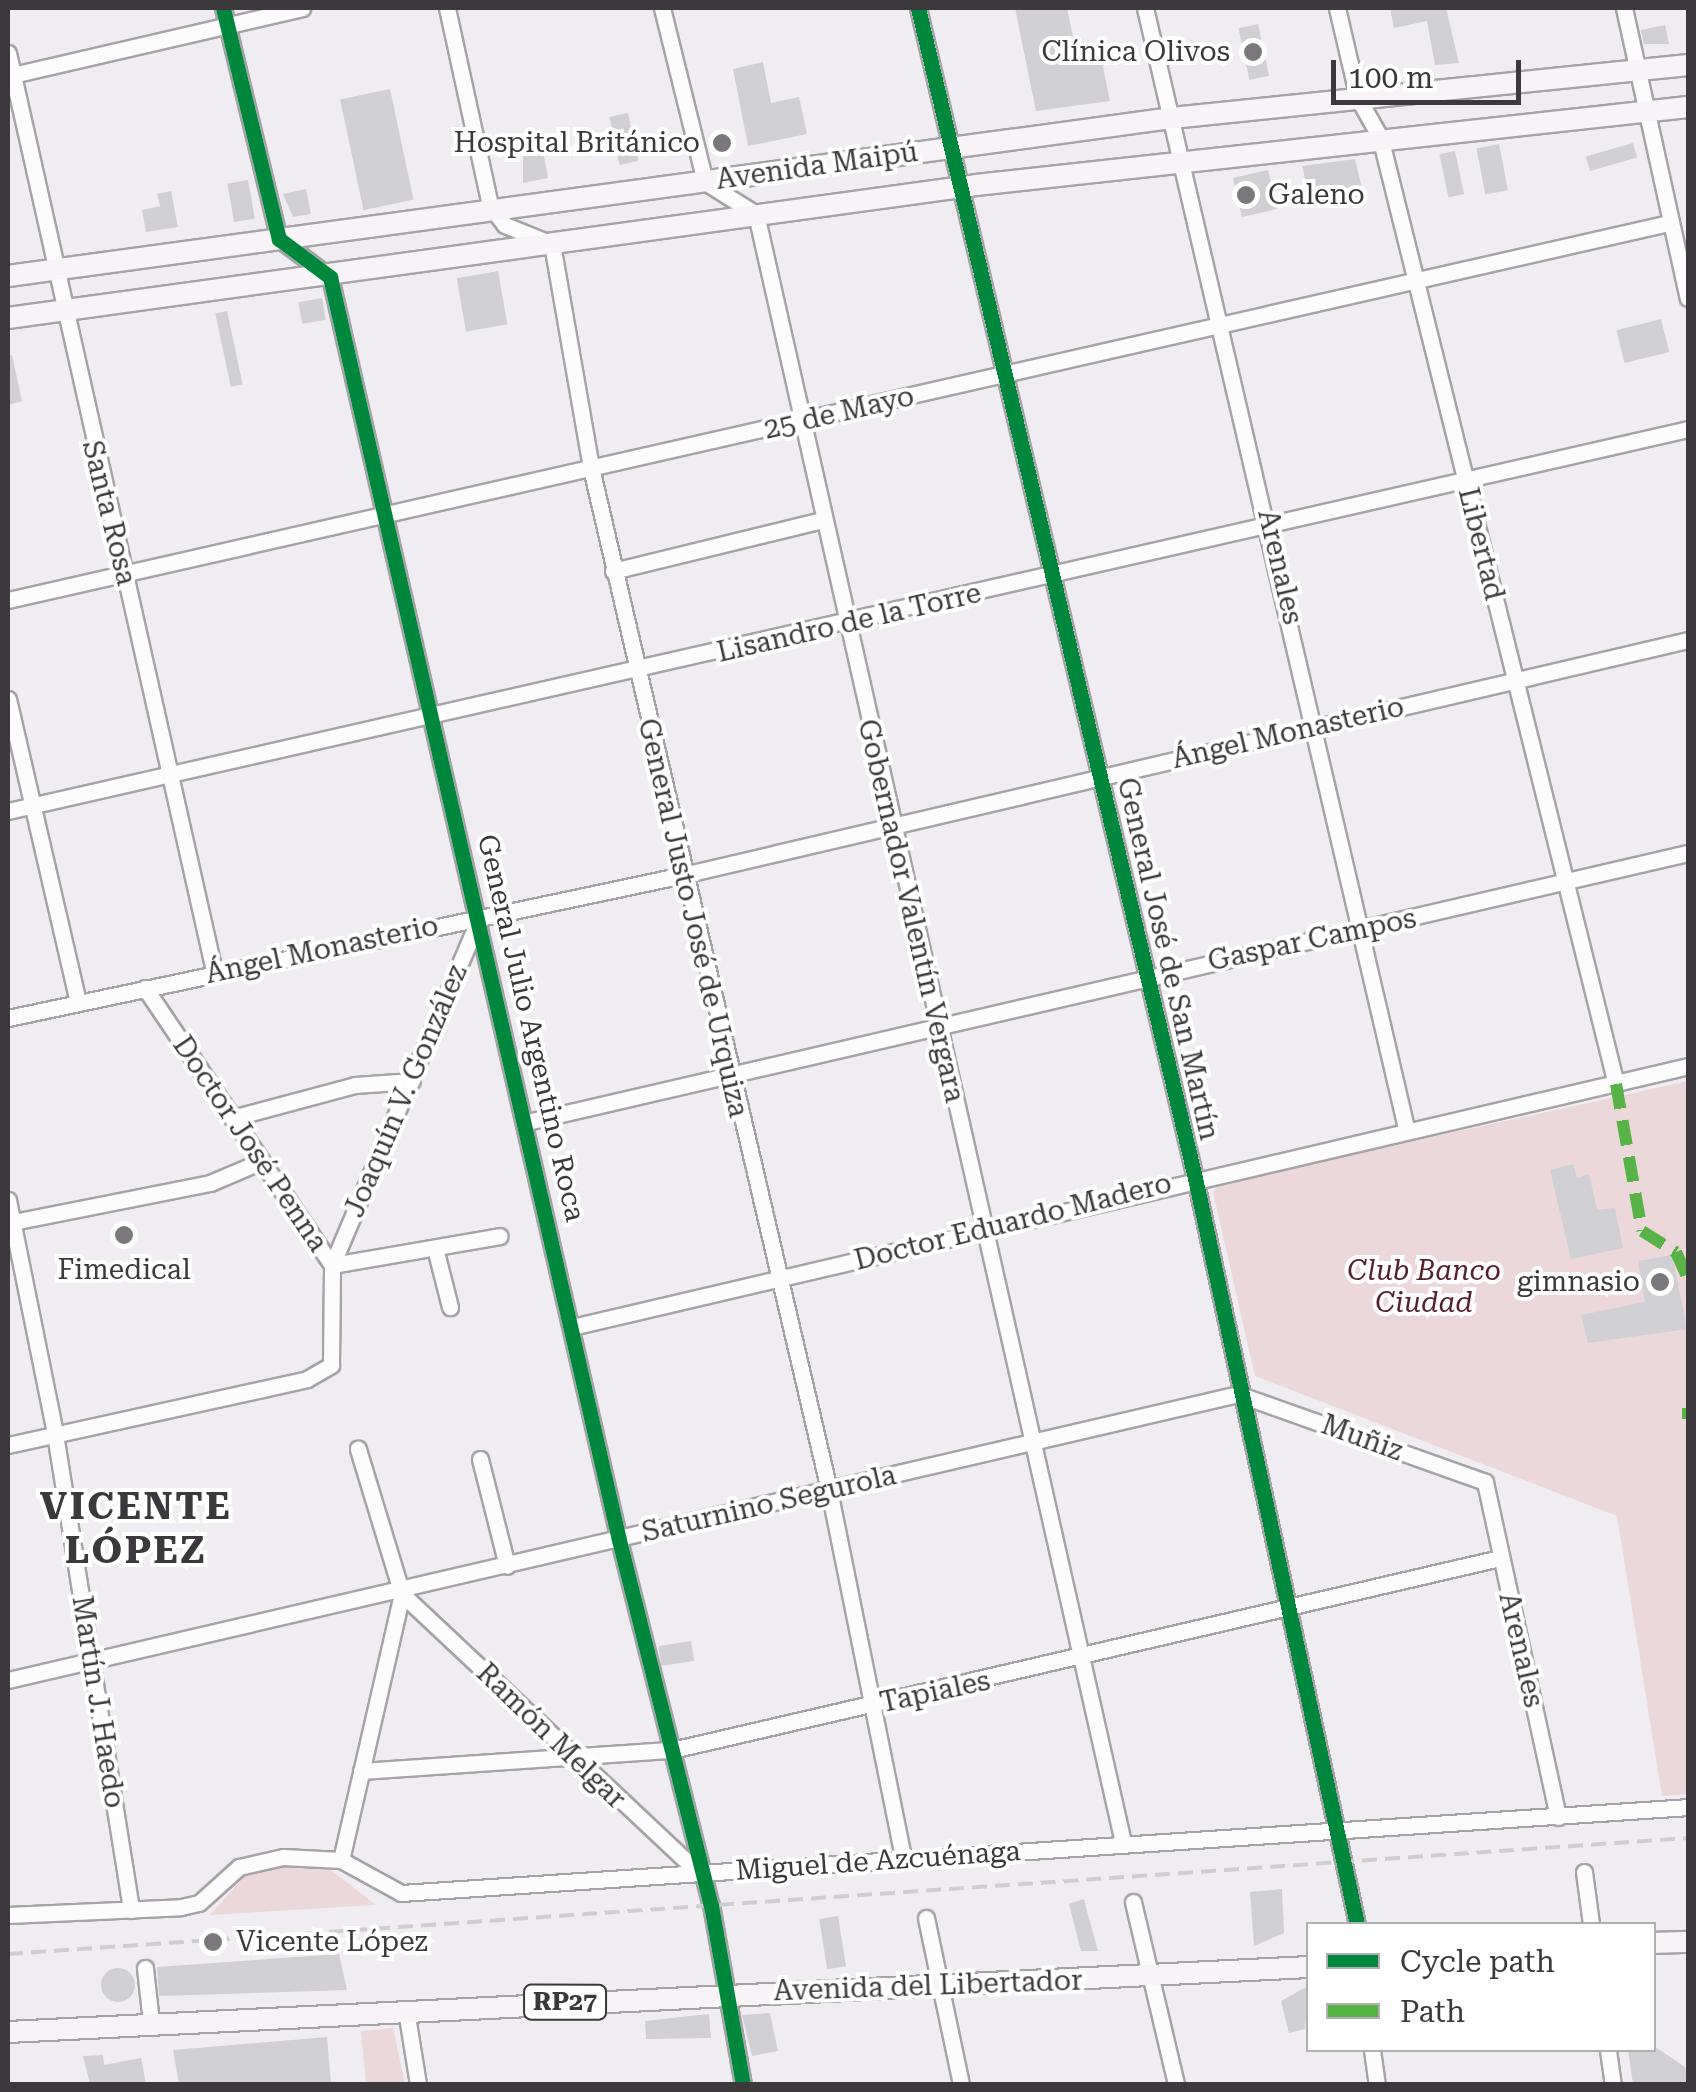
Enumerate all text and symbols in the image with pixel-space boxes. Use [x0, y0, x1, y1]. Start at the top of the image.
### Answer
place label: Clínica Olivos [1041, 35, 1230, 69]
marker: Clínica Olivos [1240, 39, 1266, 65]
scale bar [1336, 40, 1526, 102]
text: 100 m [1348, 60, 1433, 95]
place label: Hospital Británico [454, 126, 700, 160]
marker: Hospital Británico [709, 130, 735, 156]
street label: Avenida Maipú [714, 135, 920, 197]
place label: Galeno [1268, 178, 1365, 212]
marker: Galeno [1233, 182, 1259, 208]
street label: 25 de Mayo [761, 379, 917, 447]
street label: Santa Rosa [75, 437, 143, 589]
street label: Libertad [1451, 484, 1511, 604]
street label: Arenales [1251, 506, 1309, 628]
street label: Lisandro de la Torre [714, 576, 984, 670]
street label: Ángel Monasterio [1169, 690, 1407, 776]
street label: General Justo José de Urquiza [631, 715, 755, 1121]
street label: Gobernador Valentín Vergara [851, 716, 971, 1106]
street label: General José de San Martín [1110, 775, 1226, 1143]
street label: General Julio Argentino Roca [470, 831, 592, 1225]
street label: Gaspar Campos [1205, 902, 1419, 978]
street label: Ángel Monasterio [203, 909, 441, 991]
street label: Joaquín V. González [338, 960, 474, 1222]
street label: Doctor José Penna [165, 1030, 335, 1258]
street label: Doctor Eduardo Madero [851, 1166, 1175, 1278]
marker: Fimedical [111, 1222, 137, 1248]
place label: Fimedical [57, 1253, 191, 1287]
park label: Club Banco Ciudad [1347, 1254, 1501, 1320]
place label: gimnasio [1517, 1265, 1640, 1299]
marker: gimnasio [1649, 1271, 1671, 1293]
street label: Muñiz [1317, 1408, 1407, 1468]
street label: Saturnino Segurola [639, 1458, 899, 1550]
district label: VICENTE LÓPEZ [40, 1484, 232, 1574]
street label: Arenales [1492, 1589, 1550, 1711]
street label: Martín J. Haedo [65, 1593, 131, 1811]
street label: Ramón Melgar [469, 1656, 633, 1816]
street label: Tapiales [877, 1664, 993, 1720]
street label: Miguel de Azcuénaga [734, 1834, 1022, 1888]
legend [1306, 1922, 1656, 2052]
place label: Vicente López [236, 1925, 428, 1959]
marker: Vicente López [200, 1929, 226, 1955]
text: Cycle path [1400, 1944, 1555, 1979]
street label: Avenida del Libertador [773, 1964, 1083, 2008]
road number: RP27 [522, 1982, 608, 2022]
text: Path [1400, 1994, 1465, 2029]

